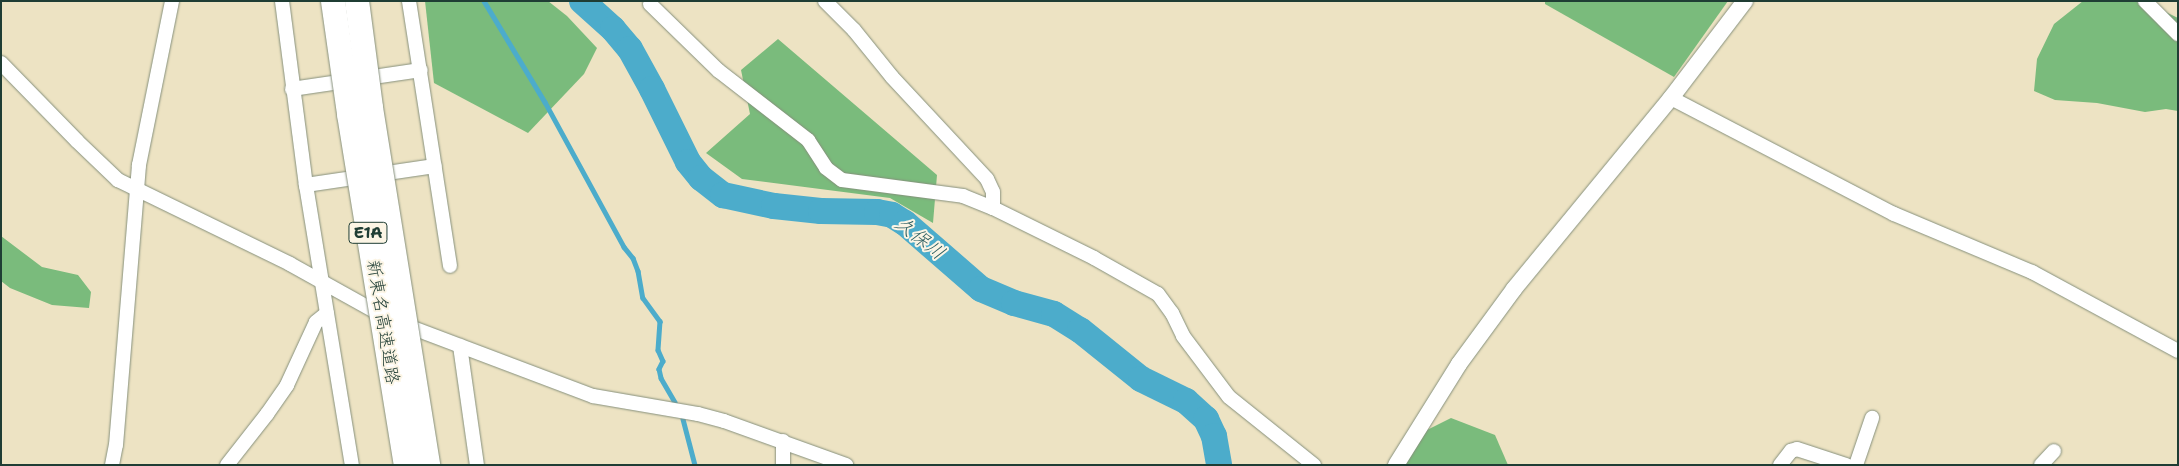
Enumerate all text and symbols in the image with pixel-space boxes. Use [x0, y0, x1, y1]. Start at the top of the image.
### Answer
water label: 久保川 [891, 211, 949, 265]
road number: E1A [348, 220, 388, 247]
street label: 新東名高速道路 [362, 258, 404, 386]

